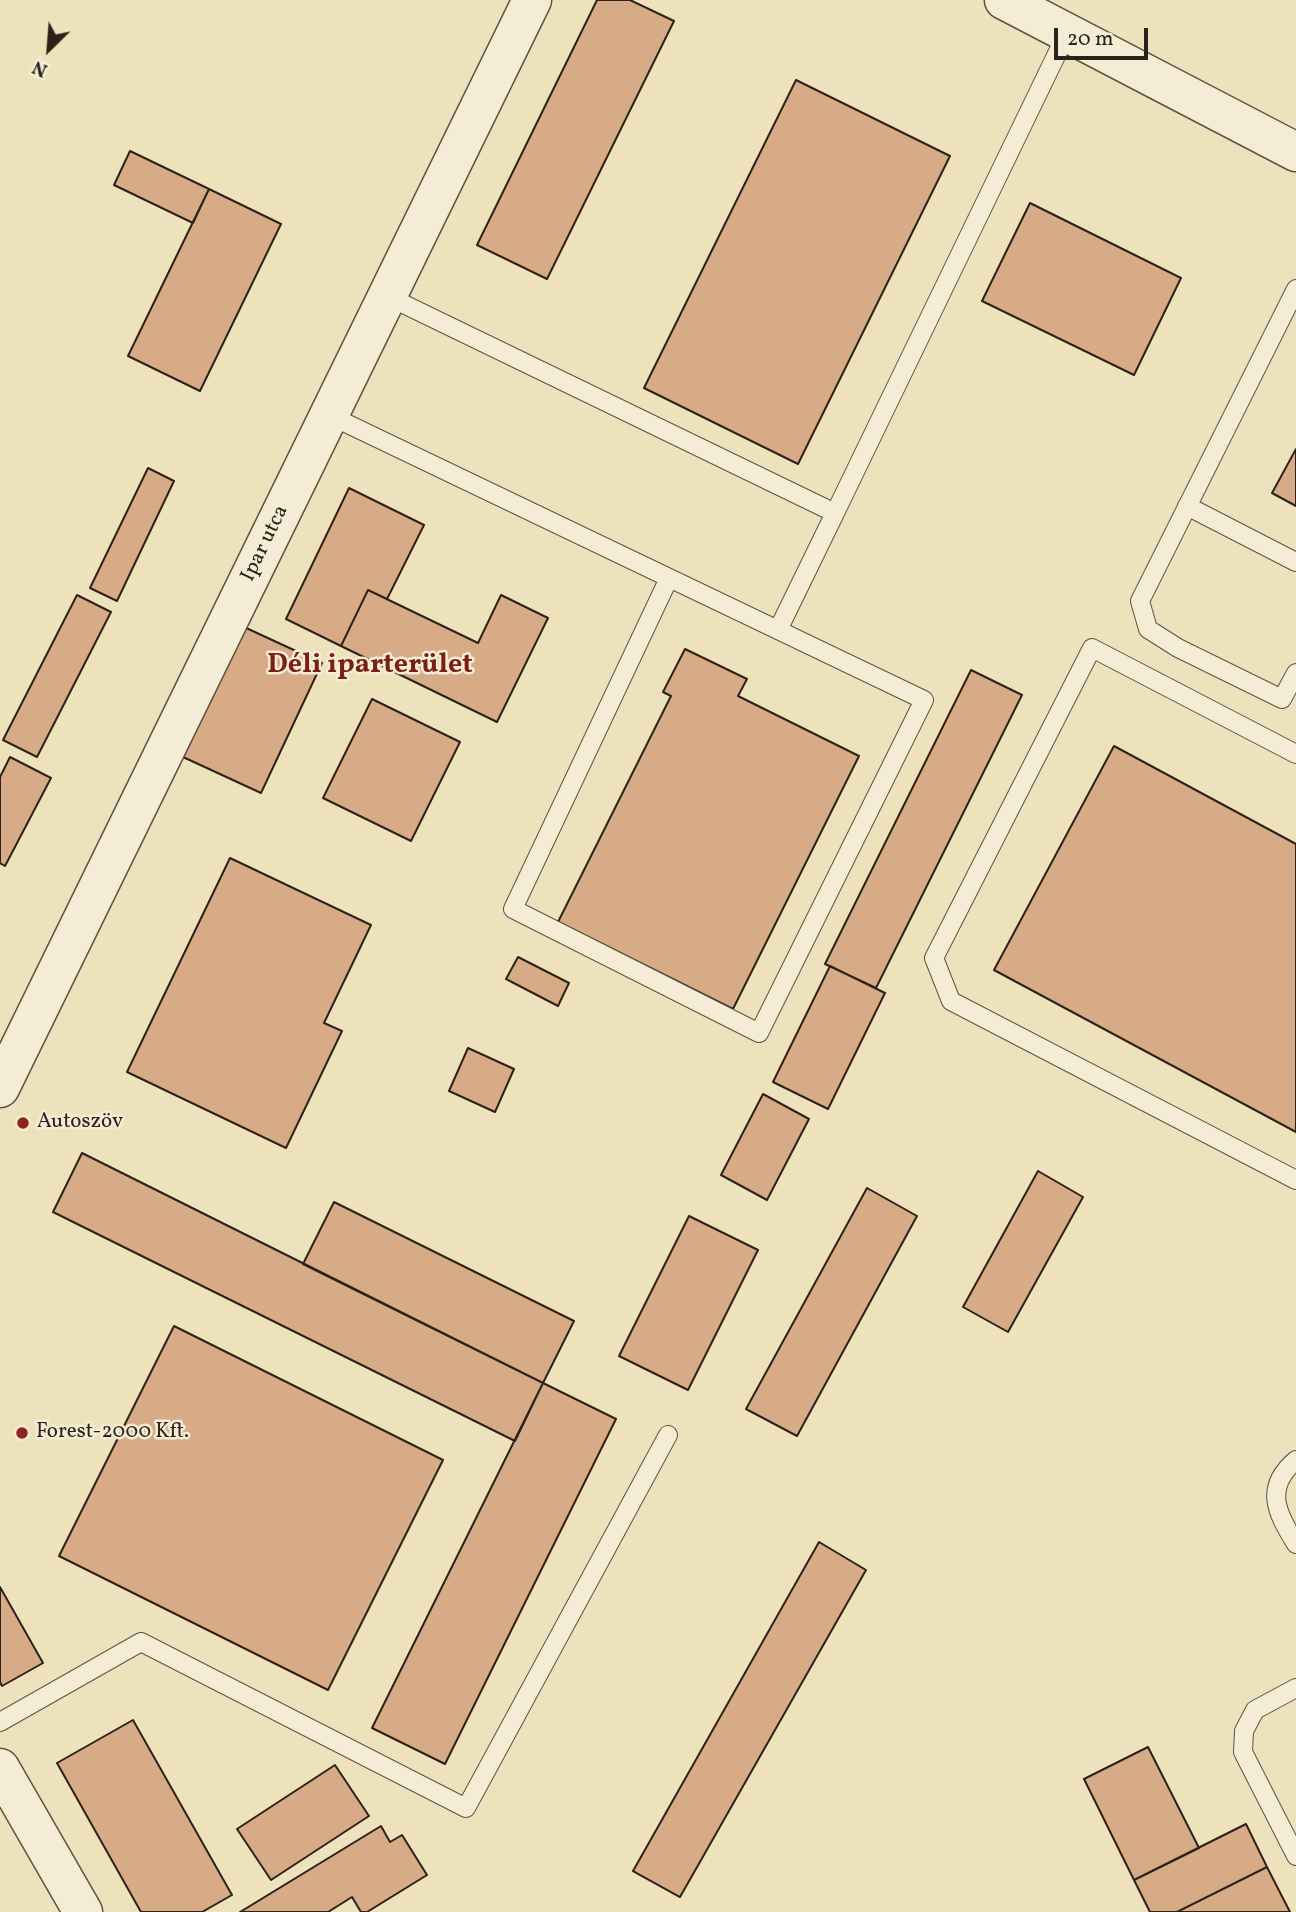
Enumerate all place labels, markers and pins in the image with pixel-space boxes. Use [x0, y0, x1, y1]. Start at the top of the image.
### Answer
place label: Autoszöv [37, 1110, 123, 1136]
marker: Autoszöv [15, 1115, 31, 1131]
place label: Forest-2000 Kft. [36, 1420, 189, 1446]
marker: Forest-2000 Kft. [14, 1425, 30, 1441]

